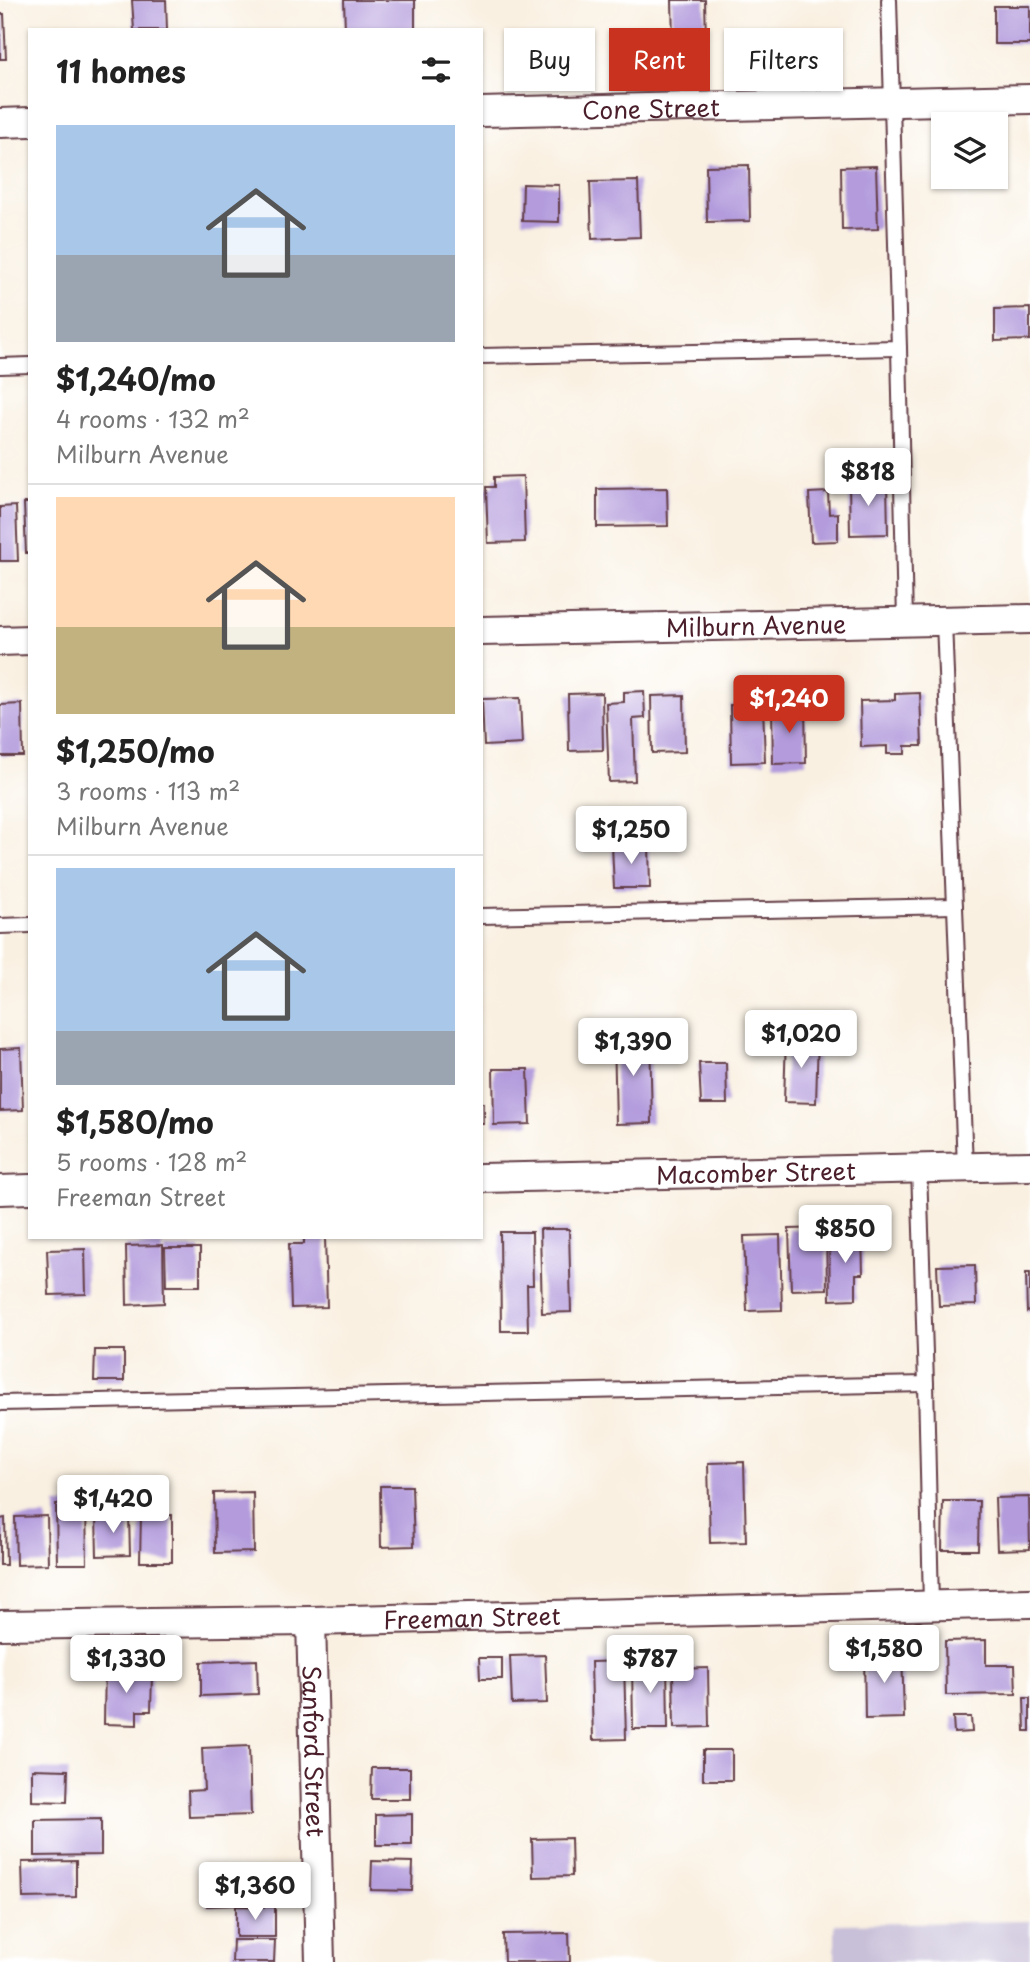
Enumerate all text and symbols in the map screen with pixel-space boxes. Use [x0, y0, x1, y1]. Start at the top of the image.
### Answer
chip: Buy [504, 28, 595, 91]
chip: Rent [609, 28, 710, 91]
chip: Filters [724, 28, 843, 91]
text: 11 homes [56, 48, 186, 93]
icon: filters [417, 51, 455, 89]
street label: Cone Street [582, 88, 720, 128]
map controls [931, 112, 1008, 189]
button: layers [931, 112, 1008, 189]
icon: home [193, 170, 319, 296]
text: $1,240/mo [56, 356, 216, 401]
text: 4 rooms · 132 m² [56, 401, 250, 436]
text: Milburn Avenue [56, 436, 229, 471]
pin: $818 [827, 448, 909, 508]
text: $818 [841, 453, 895, 488]
icon: home [193, 542, 319, 668]
street label: Milburn Avenue [665, 605, 847, 645]
pin: $1,240 [732, 676, 846, 735]
text: $1,240 [749, 680, 829, 715]
text: $1,250/mo [56, 728, 215, 773]
text: 3 rooms · 113 m² [56, 773, 240, 808]
pin: $1,250 [574, 806, 688, 866]
text: Milburn Avenue [56, 808, 229, 843]
text: $1,250 [592, 811, 670, 846]
icon: home [193, 913, 319, 1039]
pin: $1,020 [744, 1010, 858, 1070]
text: $1,020 [761, 1015, 841, 1050]
pin: $1,390 [576, 1018, 690, 1078]
text: $1,390 [594, 1023, 672, 1058]
text: $1,580/mo [56, 1099, 214, 1144]
text: 5 rooms · 128 m² [56, 1144, 247, 1179]
street label: Macomber Street [656, 1152, 856, 1192]
text: Freeman Street [56, 1179, 226, 1214]
pin: $850 [804, 1206, 886, 1265]
text: $850 [815, 1210, 875, 1245]
pin: $1,420 [56, 1476, 170, 1535]
text: $1,420 [73, 1480, 153, 1515]
street label: Freeman Street [383, 1597, 561, 1637]
pin: $1,580 [827, 1626, 941, 1685]
text: $1,580 [845, 1630, 923, 1665]
pin: $1,330 [69, 1636, 183, 1695]
pin: $787 [609, 1636, 691, 1695]
text: $1,330 [86, 1640, 166, 1675]
text: $787 [623, 1640, 677, 1675]
street label: Sanford Street [294, 1664, 335, 1838]
pin: $1,360 [198, 1862, 312, 1922]
text: $1,360 [215, 1867, 295, 1902]

